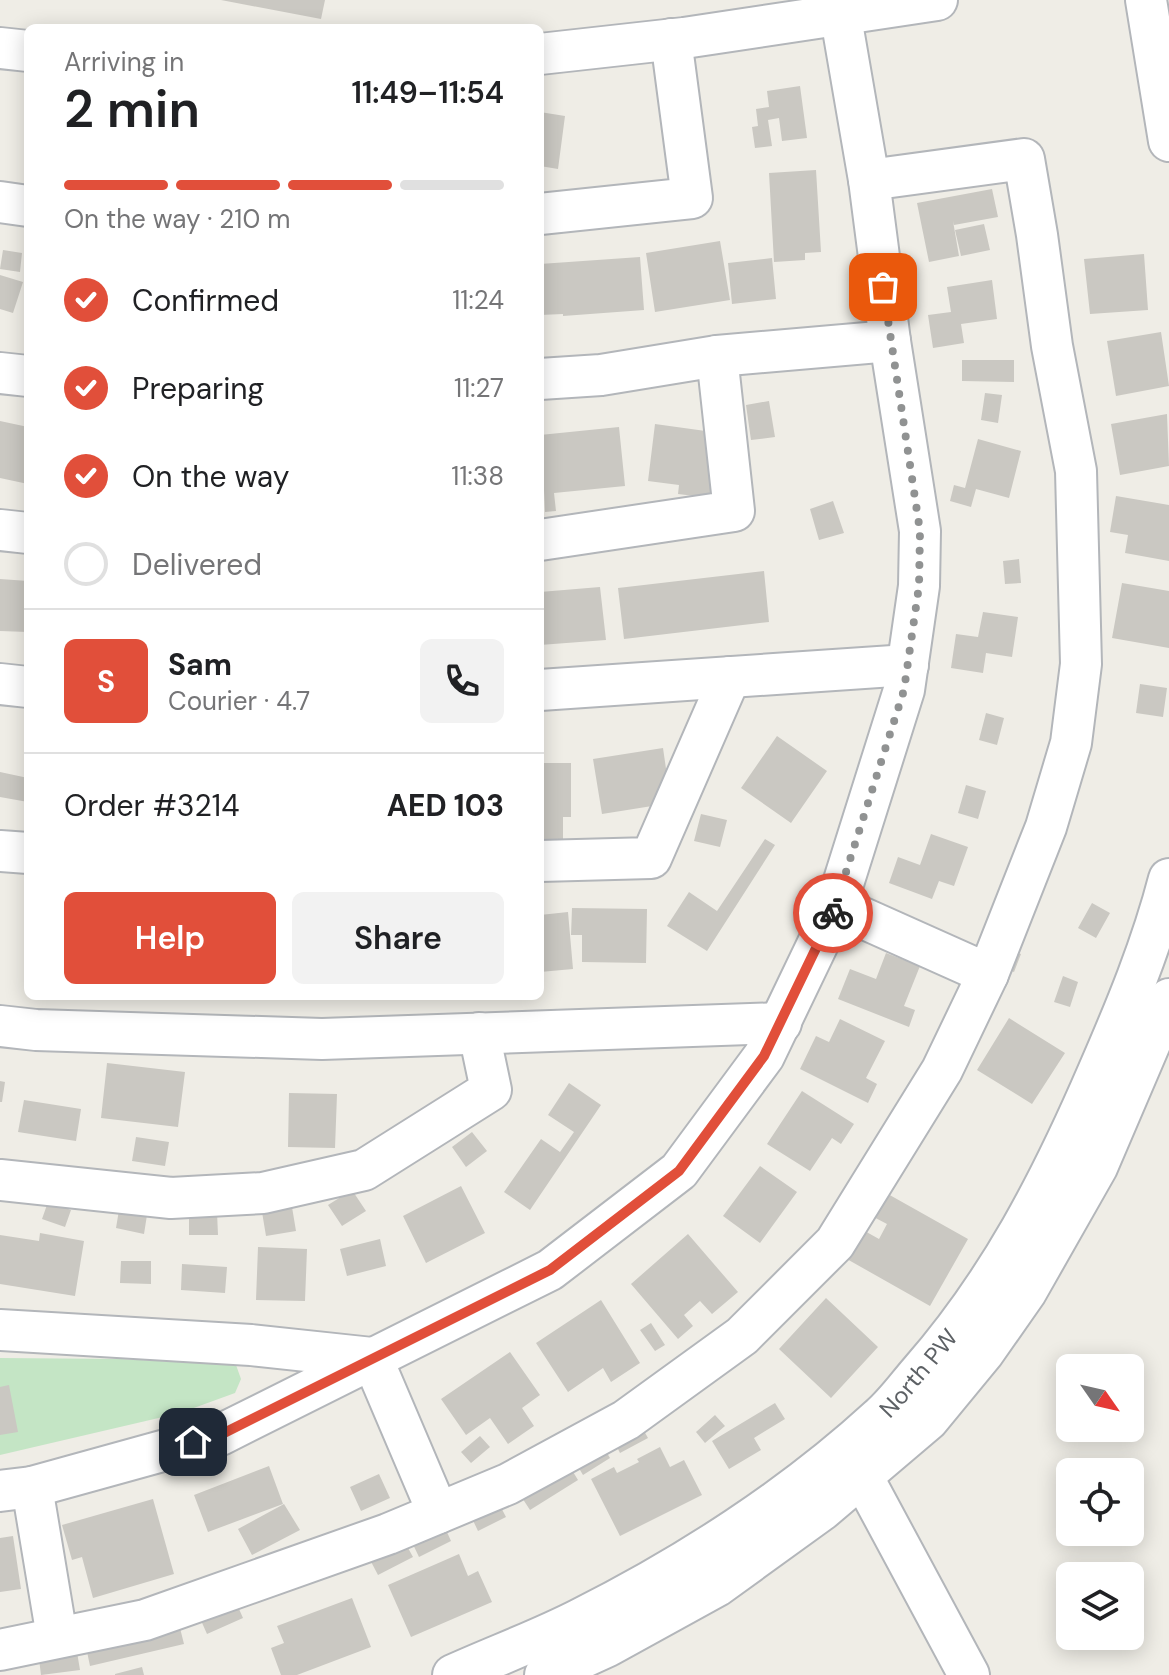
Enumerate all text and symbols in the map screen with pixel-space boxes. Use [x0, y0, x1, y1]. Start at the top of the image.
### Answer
text: Arriving in [64, 45, 184, 79]
text: 11:49–11:54 [351, 73, 504, 112]
text: 2 min [64, 75, 200, 143]
text: On the way · 210 m [64, 202, 290, 236]
pin [849, 253, 917, 321]
icon: bag [861, 265, 905, 309]
icon: check [64, 278, 108, 322]
text: Confirmed [132, 281, 279, 320]
text: 11:24 [452, 283, 504, 317]
icon: check [64, 366, 108, 410]
text: Preparing [132, 369, 264, 408]
text: 11:27 [454, 371, 504, 405]
icon: check [64, 454, 108, 498]
text: On the way [132, 457, 289, 496]
text: 11:38 [451, 459, 504, 493]
text: Delivered [132, 545, 262, 584]
button: phone [420, 639, 504, 723]
text: Sam [168, 645, 232, 684]
text: S [97, 662, 115, 701]
text: Courier · 4.7 [168, 684, 310, 718]
text: Order #3214 [64, 786, 239, 825]
text: AED 103 [387, 786, 504, 825]
courier [793, 873, 873, 953]
icon: bike [811, 891, 855, 935]
button: Help [64, 892, 276, 984]
button: Share [292, 892, 504, 984]
street label: North PW [872, 1322, 964, 1424]
north arrow [1056, 1354, 1144, 1442]
map controls [1056, 1354, 1144, 1650]
pin [159, 1408, 227, 1476]
icon: home [171, 1420, 215, 1464]
button: locate [1056, 1458, 1144, 1546]
button: layers [1056, 1562, 1144, 1650]

